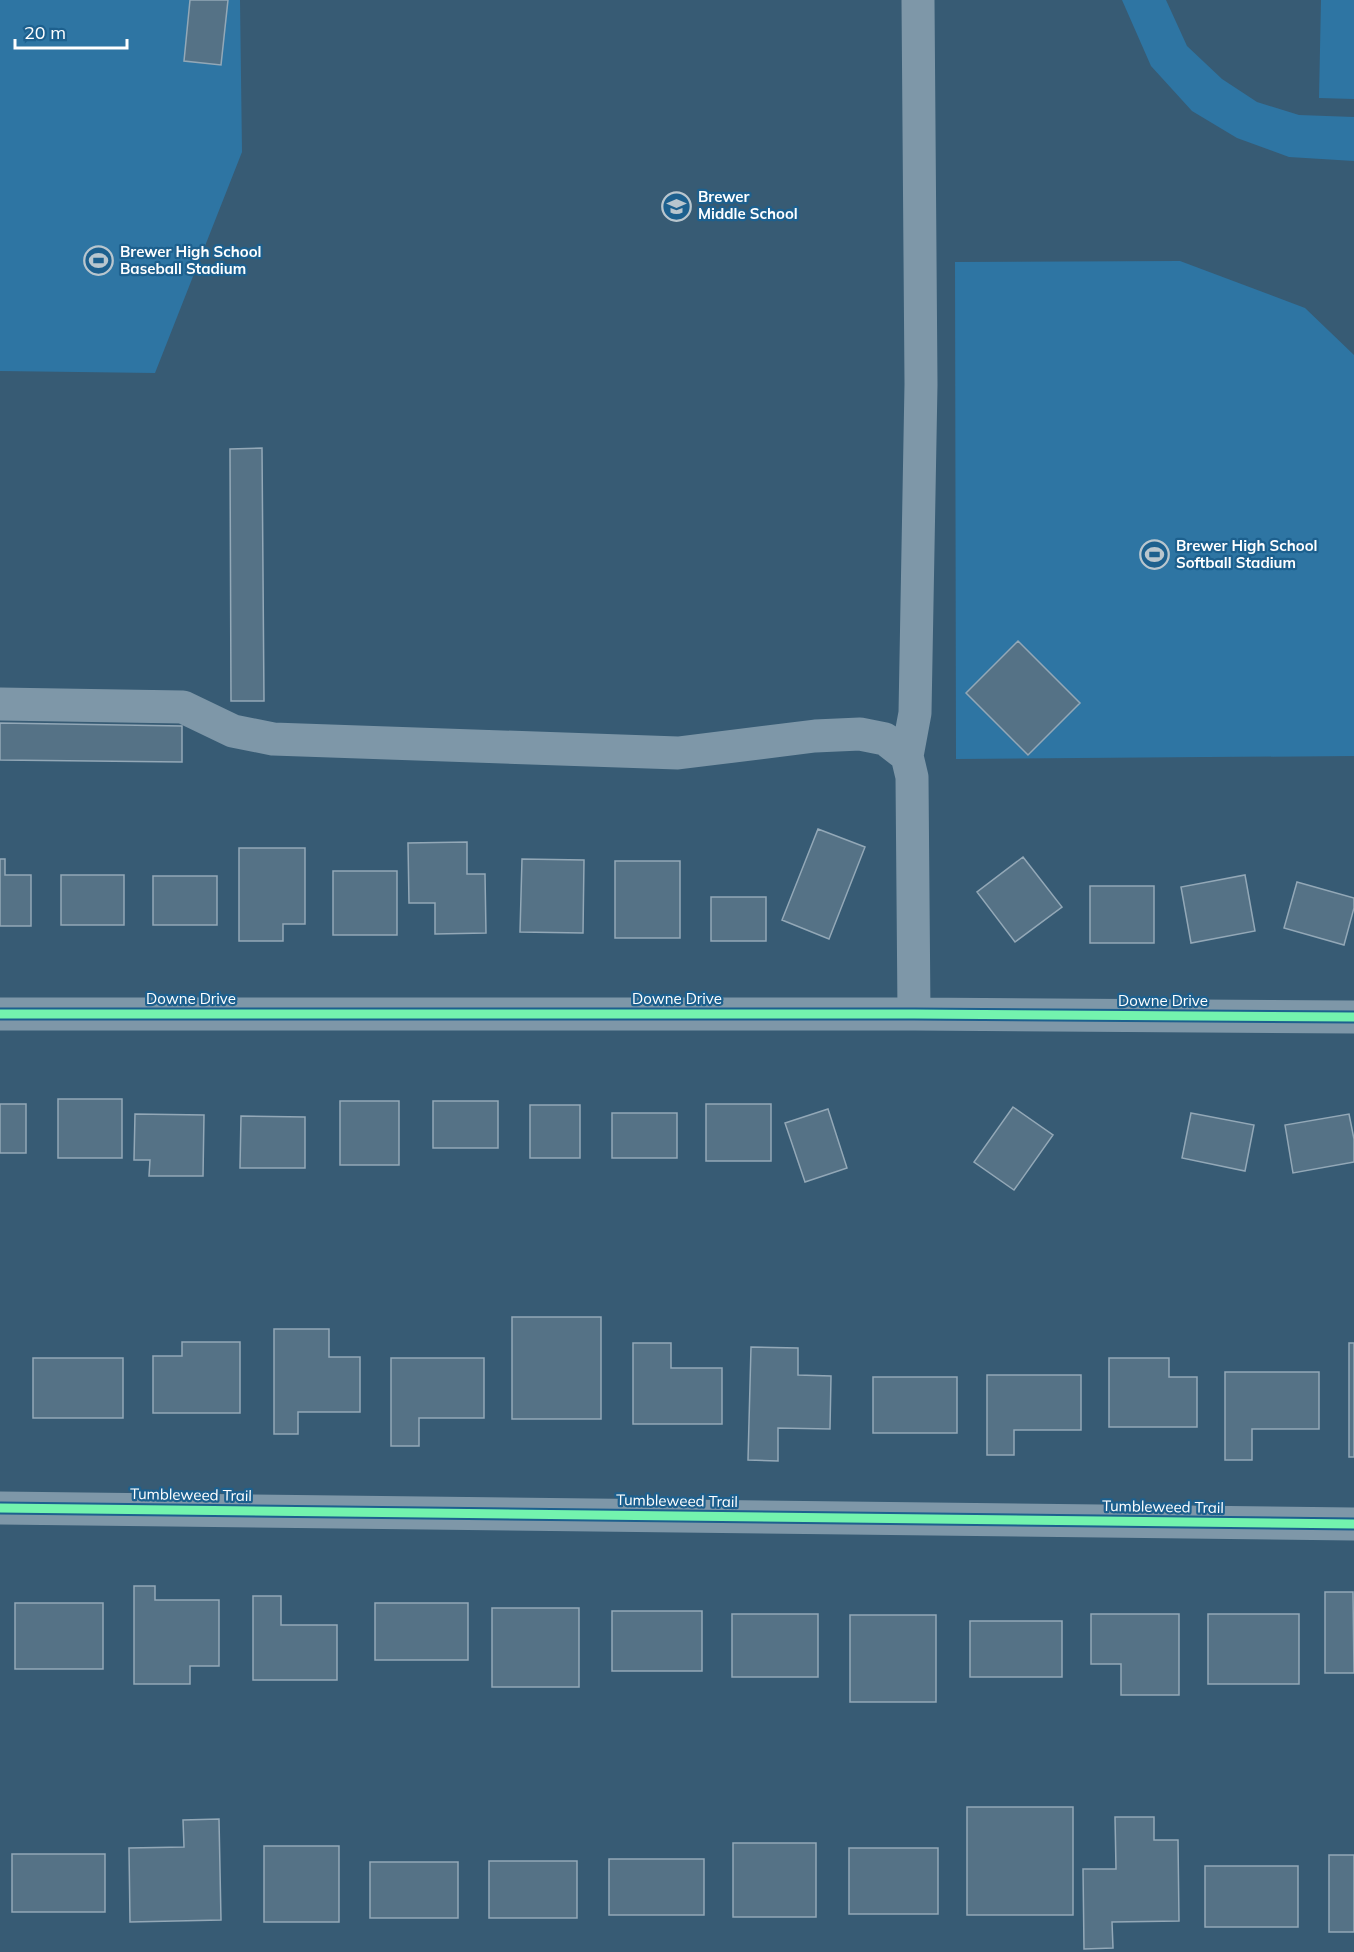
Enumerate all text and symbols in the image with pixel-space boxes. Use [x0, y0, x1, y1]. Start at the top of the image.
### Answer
scale bar [15, 12, 128, 50]
text: 20 m [24, 21, 66, 44]
place label: Brewer Middle School [698, 187, 798, 223]
school or university icon: Brewer Middle School [661, 190, 693, 222]
place label: Brewer High School Baseball Stadium [120, 242, 262, 278]
sports icon: Brewer High School Baseball Stadium [83, 245, 115, 277]
place label: Brewer High School Softball Stadium [1176, 536, 1318, 572]
sports icon: Brewer High School Softball Stadium [1139, 539, 1171, 571]
street label: Downe Drive [146, 989, 236, 1008]
street label: Downe Drive [632, 989, 722, 1008]
street label: Downe Drive [1118, 991, 1208, 1010]
street label: Tumbleweed Trail [130, 1484, 252, 1505]
street label: Tumbleweed Trail [616, 1490, 738, 1511]
street label: Tumbleweed Trail [1102, 1496, 1224, 1517]

